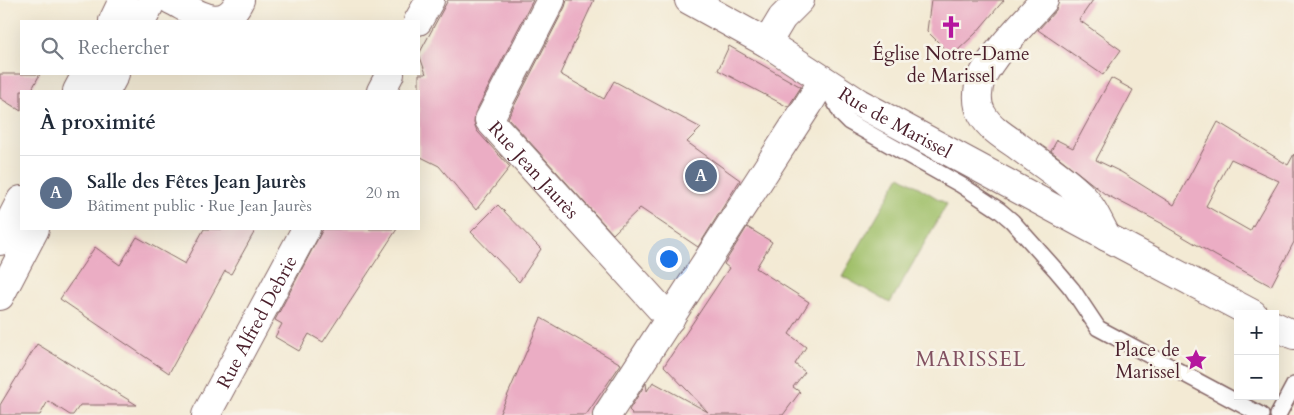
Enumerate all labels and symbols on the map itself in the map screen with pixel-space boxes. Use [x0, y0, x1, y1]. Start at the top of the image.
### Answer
church icon: Église Notre-Dame de Marissel [938, 14, 964, 40]
place label: Église Notre-Dame de Marissel [872, 41, 1030, 89]
street label: Rue de Marissel [833, 81, 956, 165]
street label: Rue Jean Jaurès [482, 116, 584, 225]
pin: A [685, 157, 717, 195]
your location [656, 246, 682, 272]
street label: Rue Alfred Debrie [211, 251, 303, 393]
place label: Place de Marissel [1115, 337, 1180, 385]
district label: MARISSEL [915, 345, 1027, 374]
place icon: Place de Marissel [1183, 347, 1209, 373]

